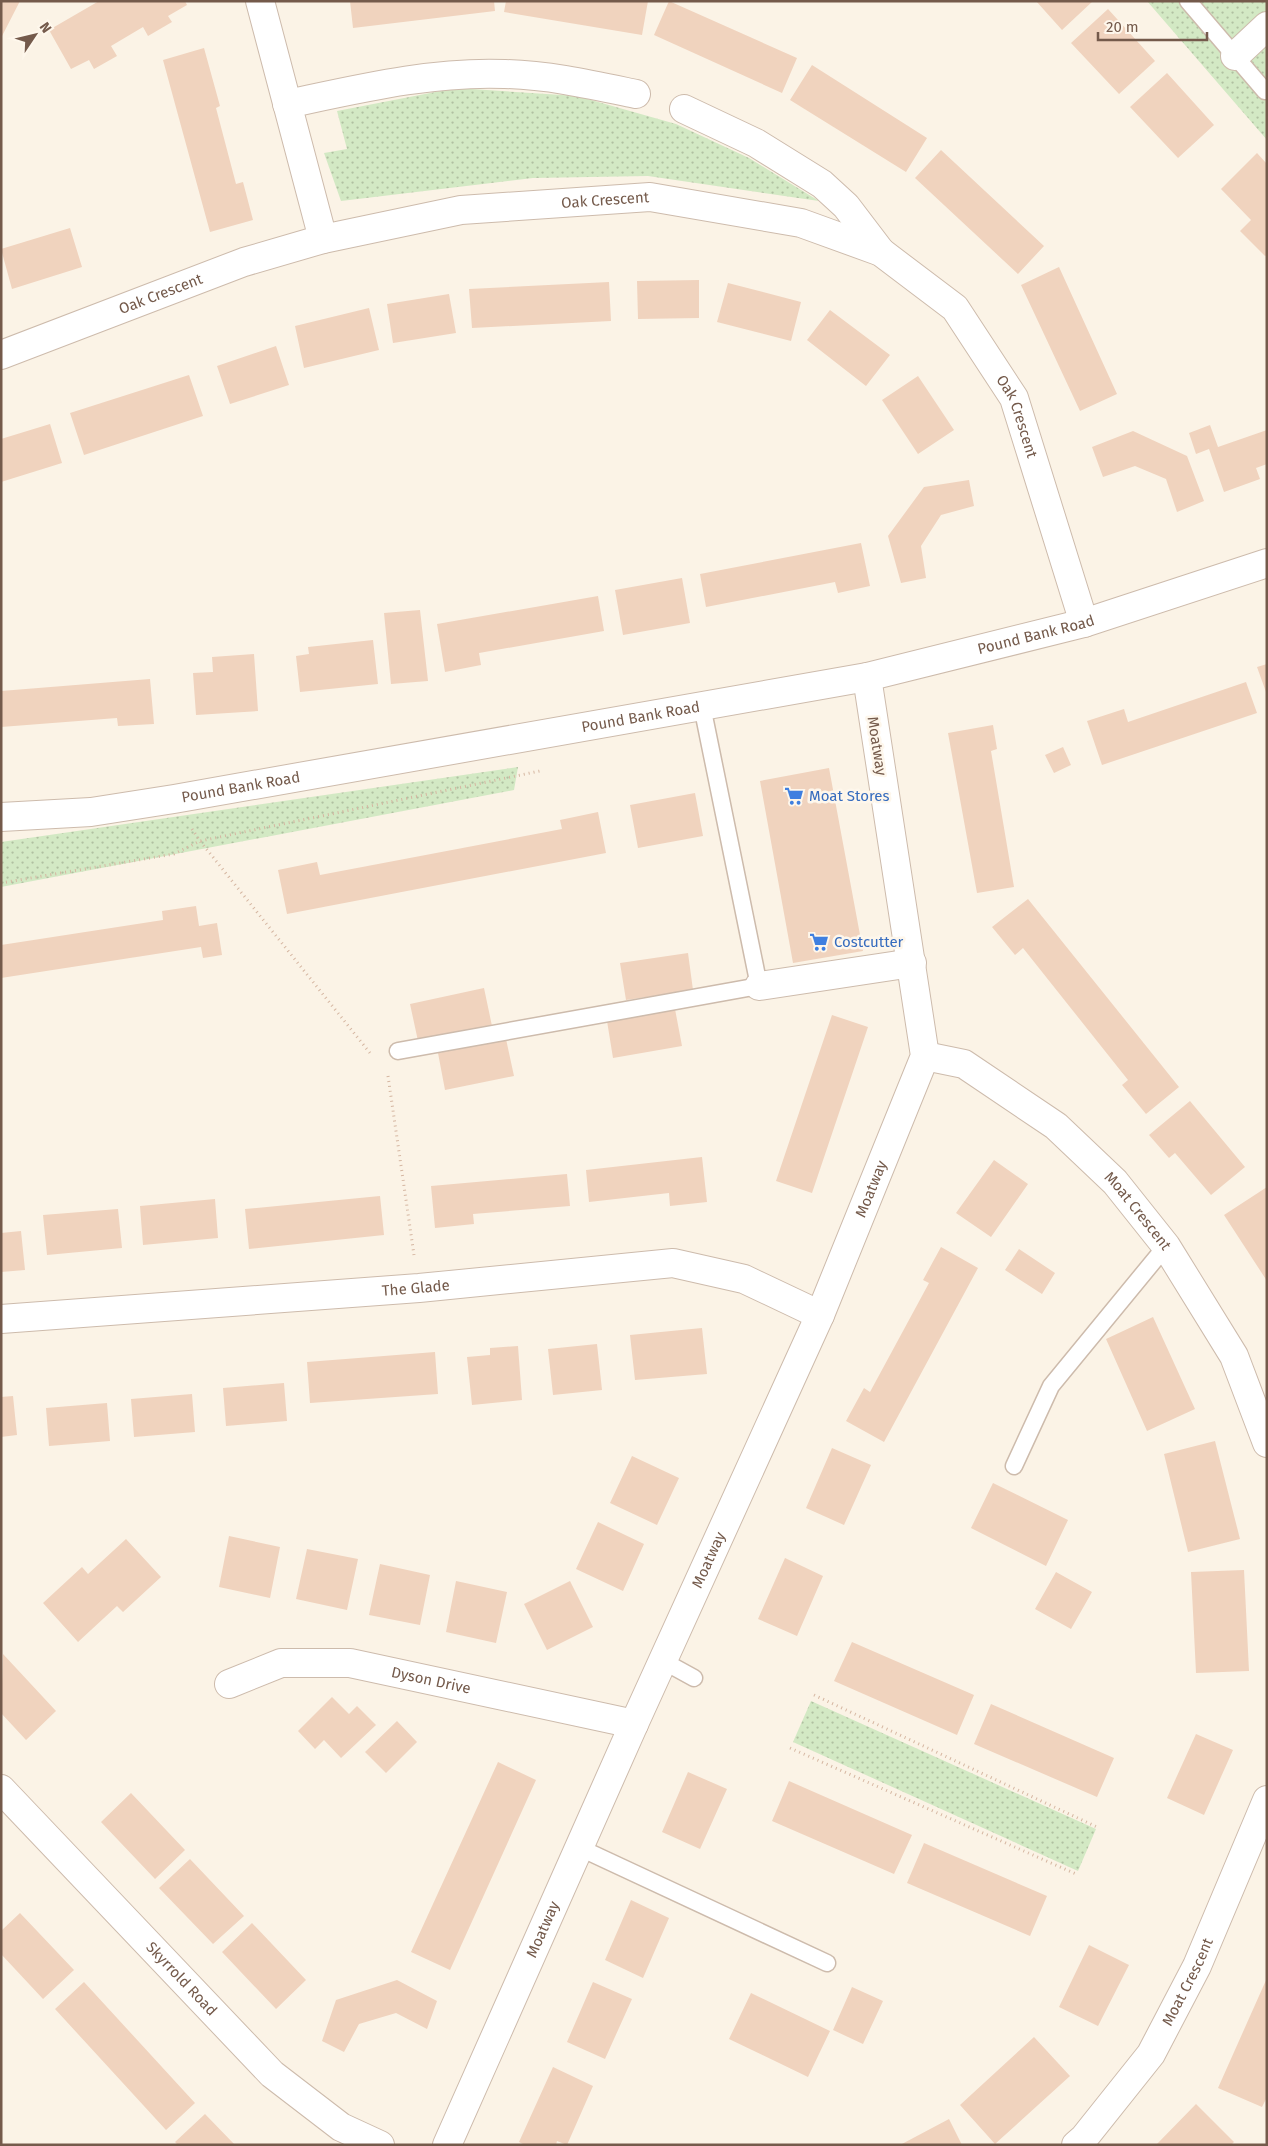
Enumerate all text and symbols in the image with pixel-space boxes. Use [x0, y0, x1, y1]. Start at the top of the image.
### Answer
north arrow [10, 10, 60, 60]
scale bar [1098, 10, 1207, 42]
text: 20 m [1106, 18, 1139, 36]
text: N [36, 19, 55, 37]
street label: Oak Crescent [561, 188, 650, 212]
street label: Oak Crescent [116, 270, 206, 318]
street label: Oak Crescent [992, 372, 1041, 461]
street label: Pound Bank Road [976, 611, 1097, 658]
street label: Pound Bank Road [580, 698, 701, 736]
street label: Moatway [863, 715, 891, 778]
street label: Pound Bank Road [180, 768, 301, 806]
supermarket icon: Moat Stores [783, 785, 805, 807]
place label: Moat Stores [809, 787, 889, 805]
supermarket icon: Costcutter [808, 931, 830, 953]
place label: Costcutter [834, 933, 904, 951]
street label: Moatway [852, 1157, 891, 1220]
street label: Moat Crescent [1101, 1168, 1176, 1254]
street label: The Glade [381, 1276, 451, 1300]
street label: Moatway [688, 1528, 729, 1591]
street label: Dyson Drive [390, 1663, 472, 1698]
street label: Moatway [522, 1898, 563, 1960]
street label: Moat Crescent [1158, 1935, 1217, 2029]
street label: Skyrrold Road [142, 1938, 221, 2020]

